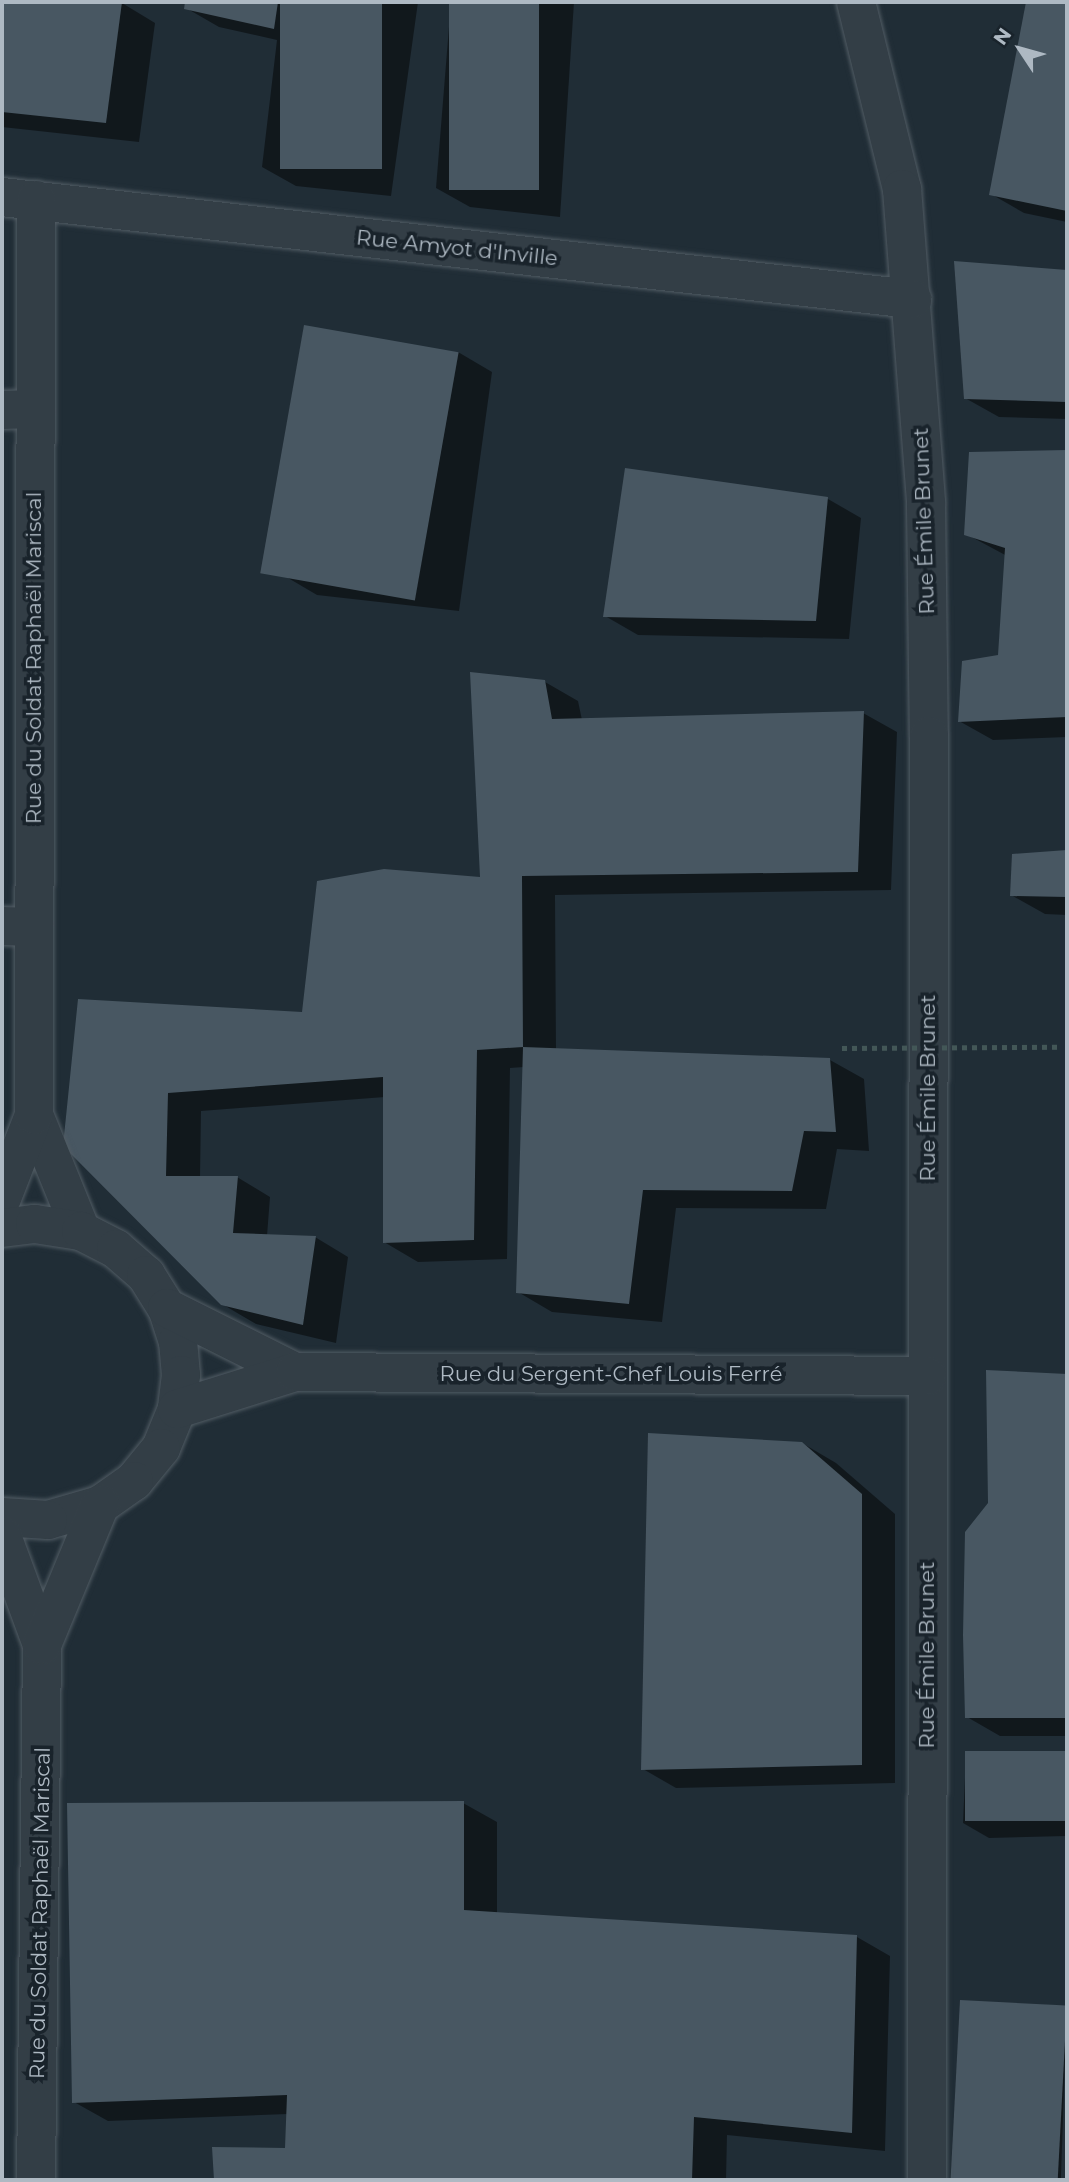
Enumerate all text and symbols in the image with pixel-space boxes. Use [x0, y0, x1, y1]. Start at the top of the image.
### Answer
north arrow [985, 14, 1055, 84]
text: N [989, 23, 1016, 49]
street label: Rue Amyot d'Inville [355, 225, 559, 271]
street label: Rue Émile Brunet [908, 427, 940, 615]
street label: Rue du Soldat Raphaël Mariscal [21, 492, 47, 824]
street label: Rue Émile Brunet [915, 994, 941, 1182]
street label: Rue du Sergent-Chef Louis Ferré [440, 1361, 782, 1387]
street label: Rue Émile Brunet [914, 1561, 940, 1749]
street label: Rue du Soldat Raphaël Mariscal [25, 1747, 55, 2079]

